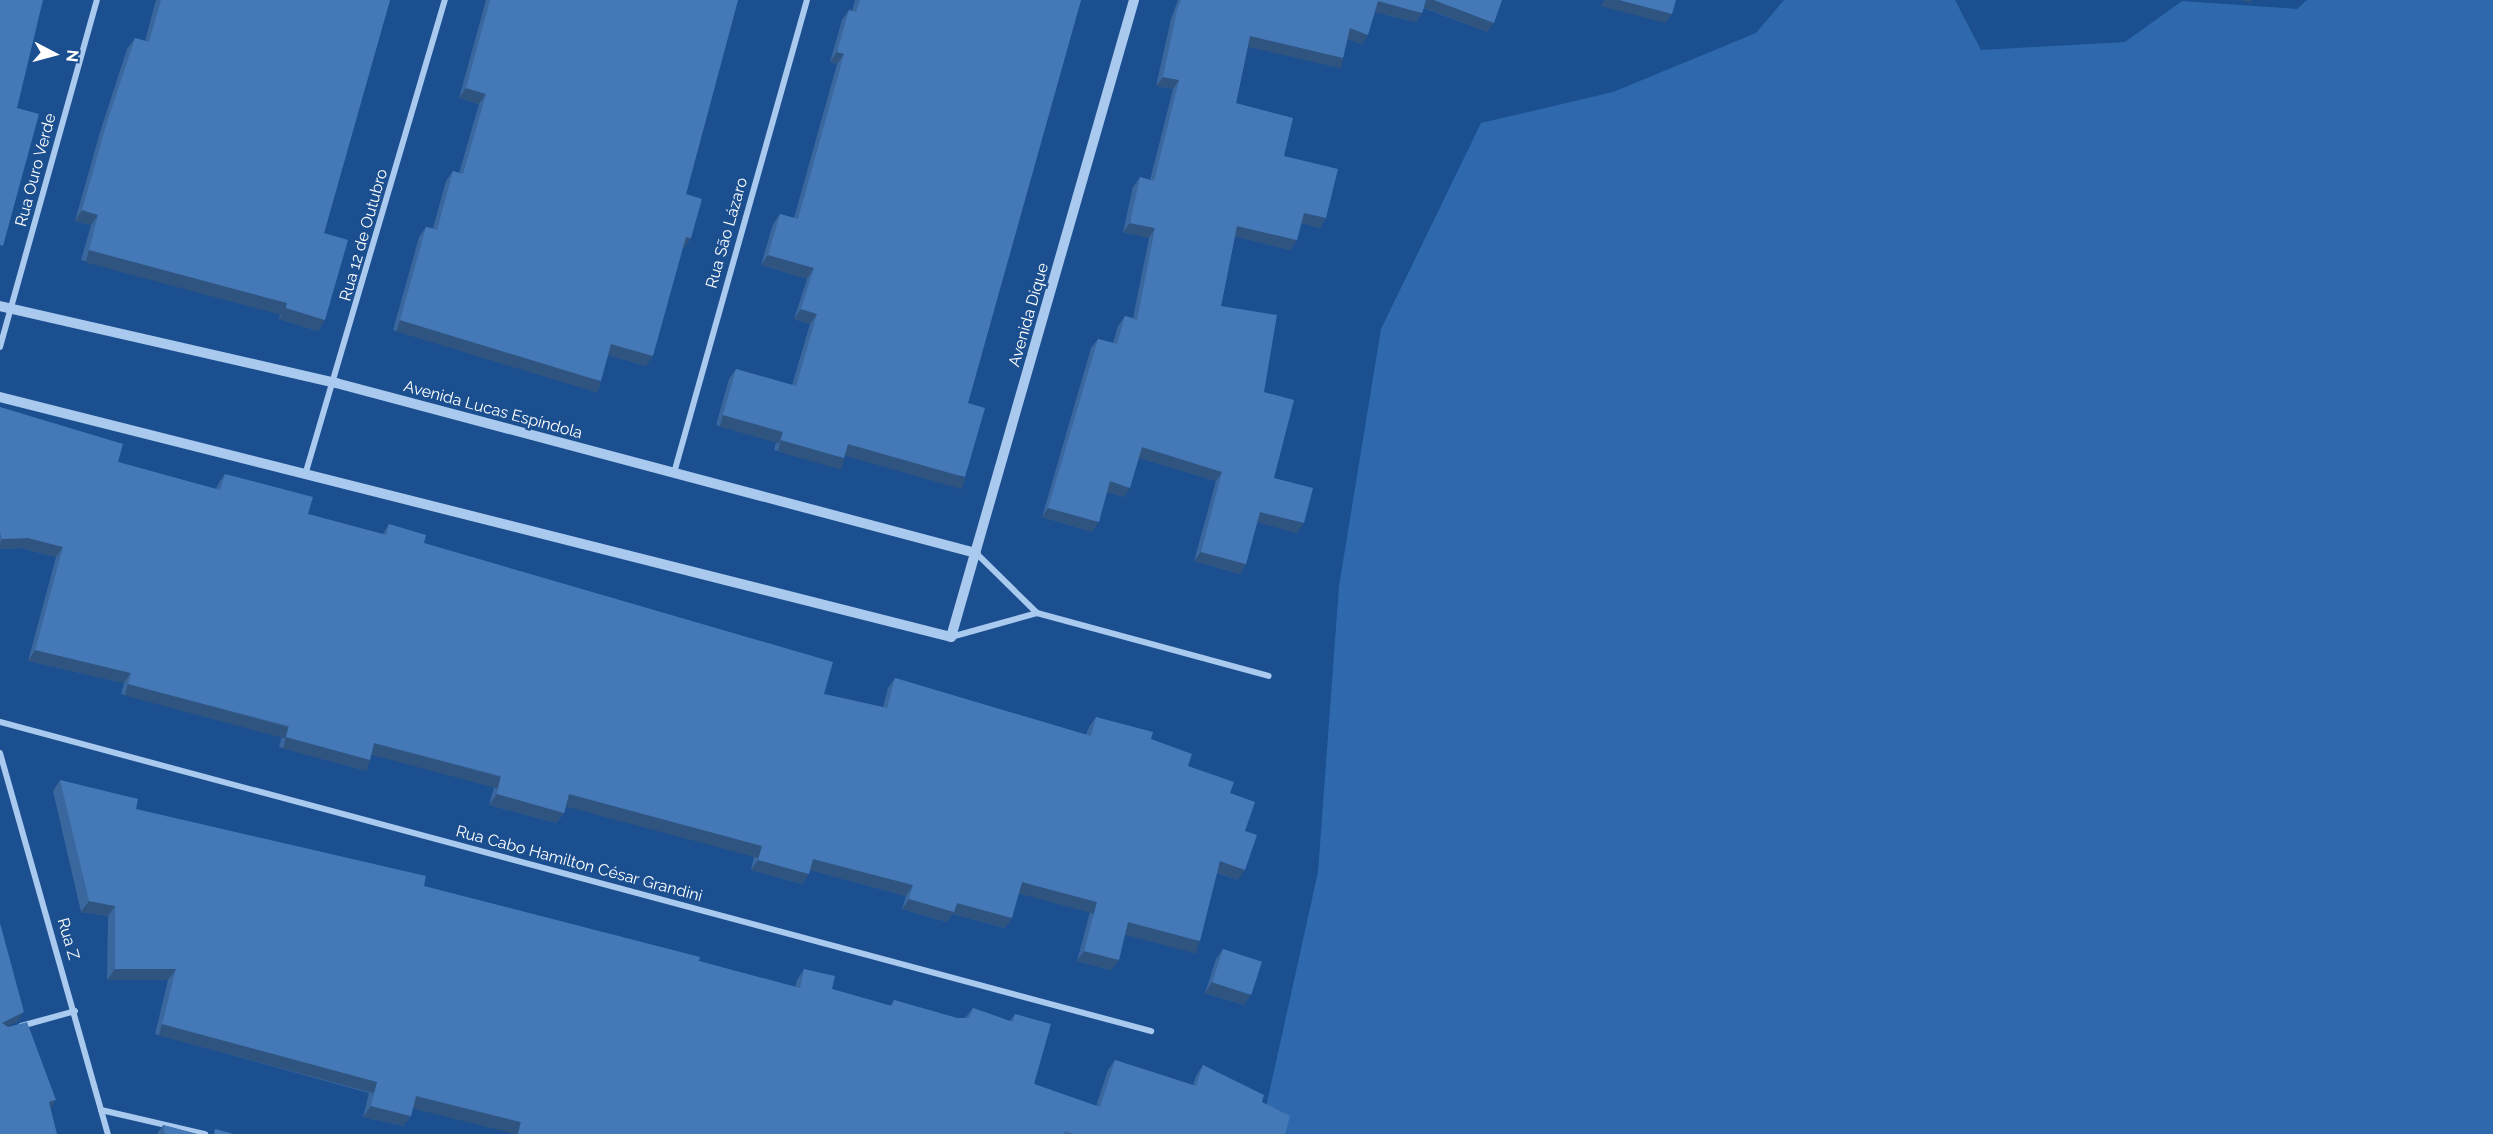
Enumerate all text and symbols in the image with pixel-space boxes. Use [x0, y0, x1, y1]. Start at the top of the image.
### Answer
north arrow [24, 24, 84, 84]
text: N [62, 49, 82, 63]
street label: Rua Ouro Verde [12, 111, 60, 229]
street label: Rua 12 de Outubro [336, 167, 392, 303]
street label: Rua São Lázaro [702, 175, 752, 291]
street label: Avenida Dique [1005, 261, 1053, 369]
street label: Avenida Lucas Espíndola [402, 377, 584, 443]
street label: Rua Cabo Hamilton César Grandini [453, 822, 705, 906]
street label: Rua Z [53, 916, 83, 962]

